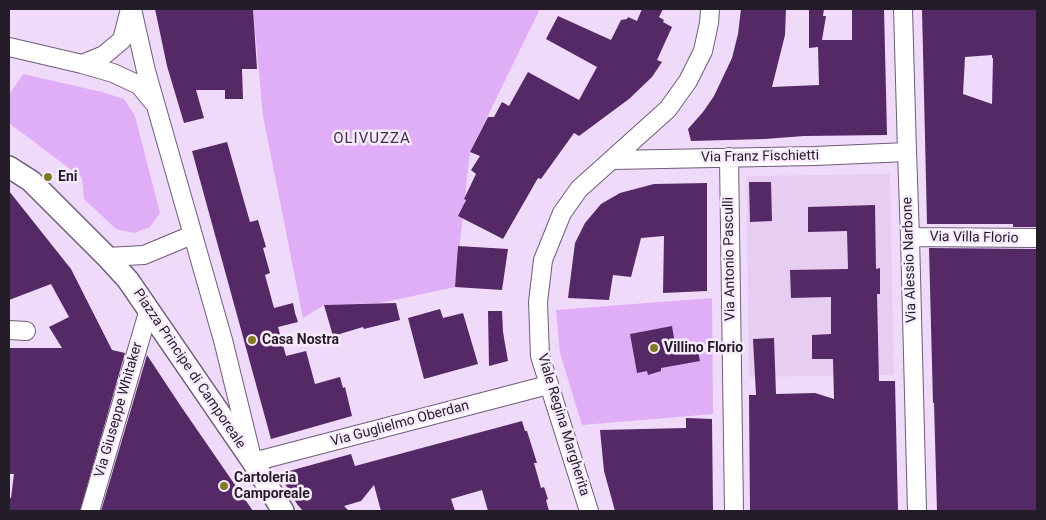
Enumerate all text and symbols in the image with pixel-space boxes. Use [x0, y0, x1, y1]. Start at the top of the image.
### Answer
district label: OLIVUZZA [332, 130, 412, 148]
street label: Via Franz Fischietti [701, 148, 819, 166]
place label: Eni [58, 169, 77, 185]
marker: Eni [42, 171, 54, 183]
street label: Via Antonio Pasculli [721, 197, 739, 321]
street label: Via Alessio Narbone [899, 197, 921, 323]
street label: Via Villa Florio [929, 229, 1019, 247]
street label: Piazza Principe di Camporeale [129, 286, 249, 452]
place label: Casa Nostra [262, 332, 339, 348]
marker: Casa Nostra [246, 334, 258, 346]
street label: Via Giuseppe Whitaker [92, 340, 146, 480]
place label: Villino Florio [664, 340, 743, 356]
marker: Villino Florio [648, 342, 660, 354]
street label: Viale Regina Margherita [533, 352, 593, 498]
street label: Via Guglielmo Oberdan [329, 397, 471, 451]
place label: Cartoleria Camporeale [234, 470, 310, 502]
marker: Cartoleria Camporeale [218, 480, 230, 492]

